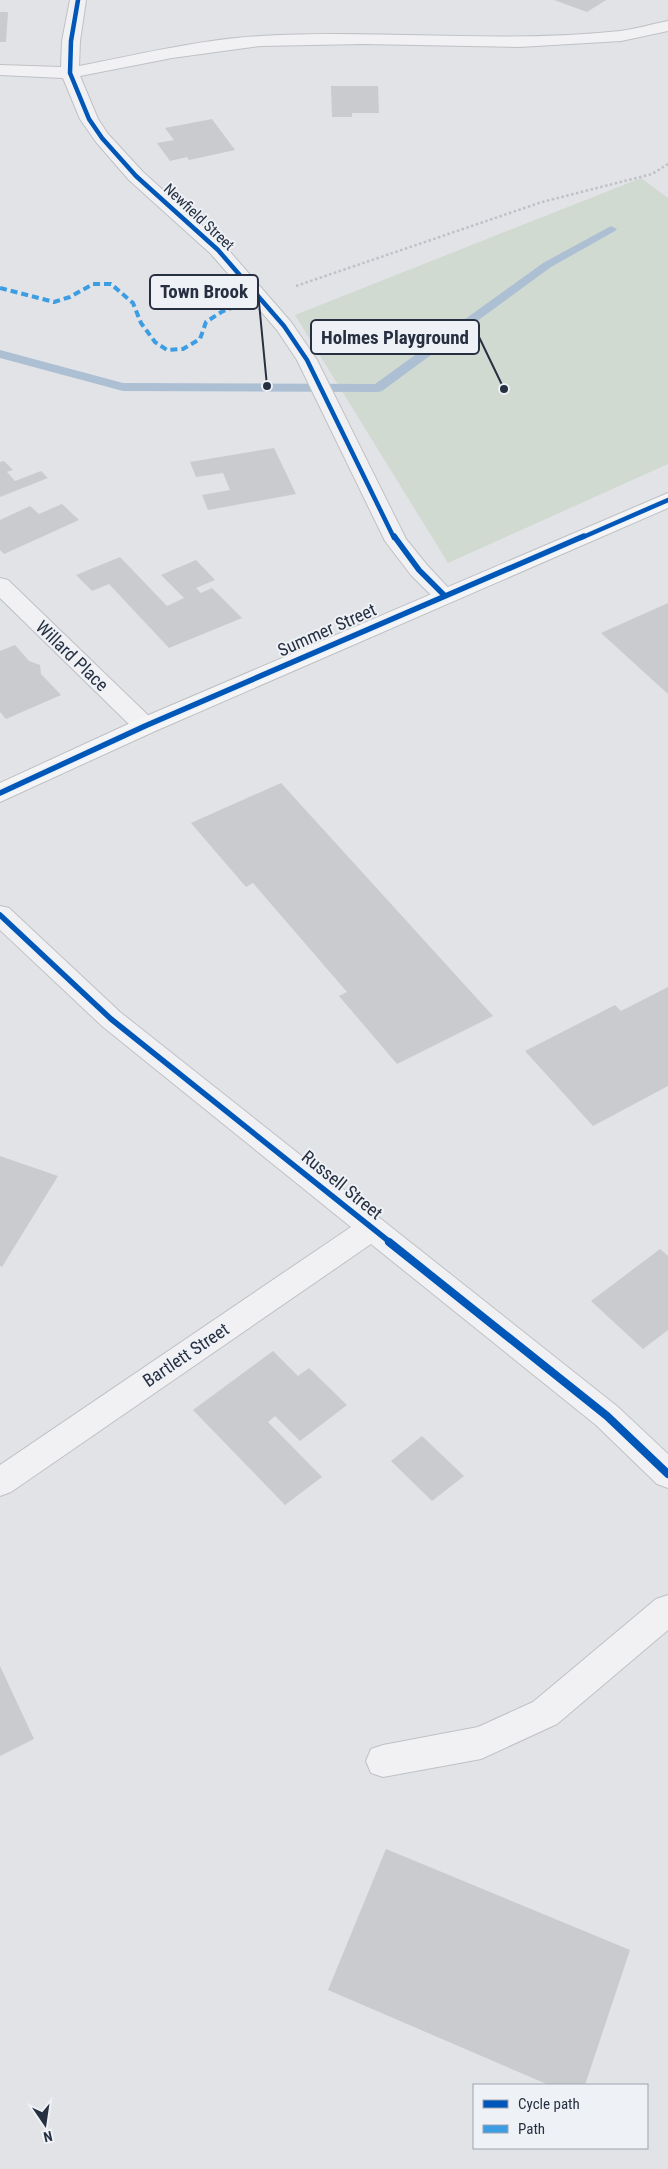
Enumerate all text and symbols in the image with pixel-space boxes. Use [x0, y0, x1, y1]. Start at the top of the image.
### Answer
street label: Newfield Street [160, 180, 238, 254]
callout: Town Brook [150, 275, 258, 309]
text: Town Brook [160, 280, 249, 303]
callout: Holmes Playground [311, 320, 479, 354]
text: Holmes Playground [321, 326, 469, 349]
street label: Summer Street [274, 599, 379, 661]
street label: Willard Place [32, 616, 113, 695]
street label: Russell Street [298, 1146, 387, 1224]
street label: Bartlett Street [139, 1318, 233, 1391]
legend [473, 2084, 648, 2149]
text: Cycle path [518, 2095, 580, 2113]
north arrow [20, 2099, 70, 2149]
text: Path [518, 2120, 545, 2138]
text: N [42, 2128, 54, 2145]

